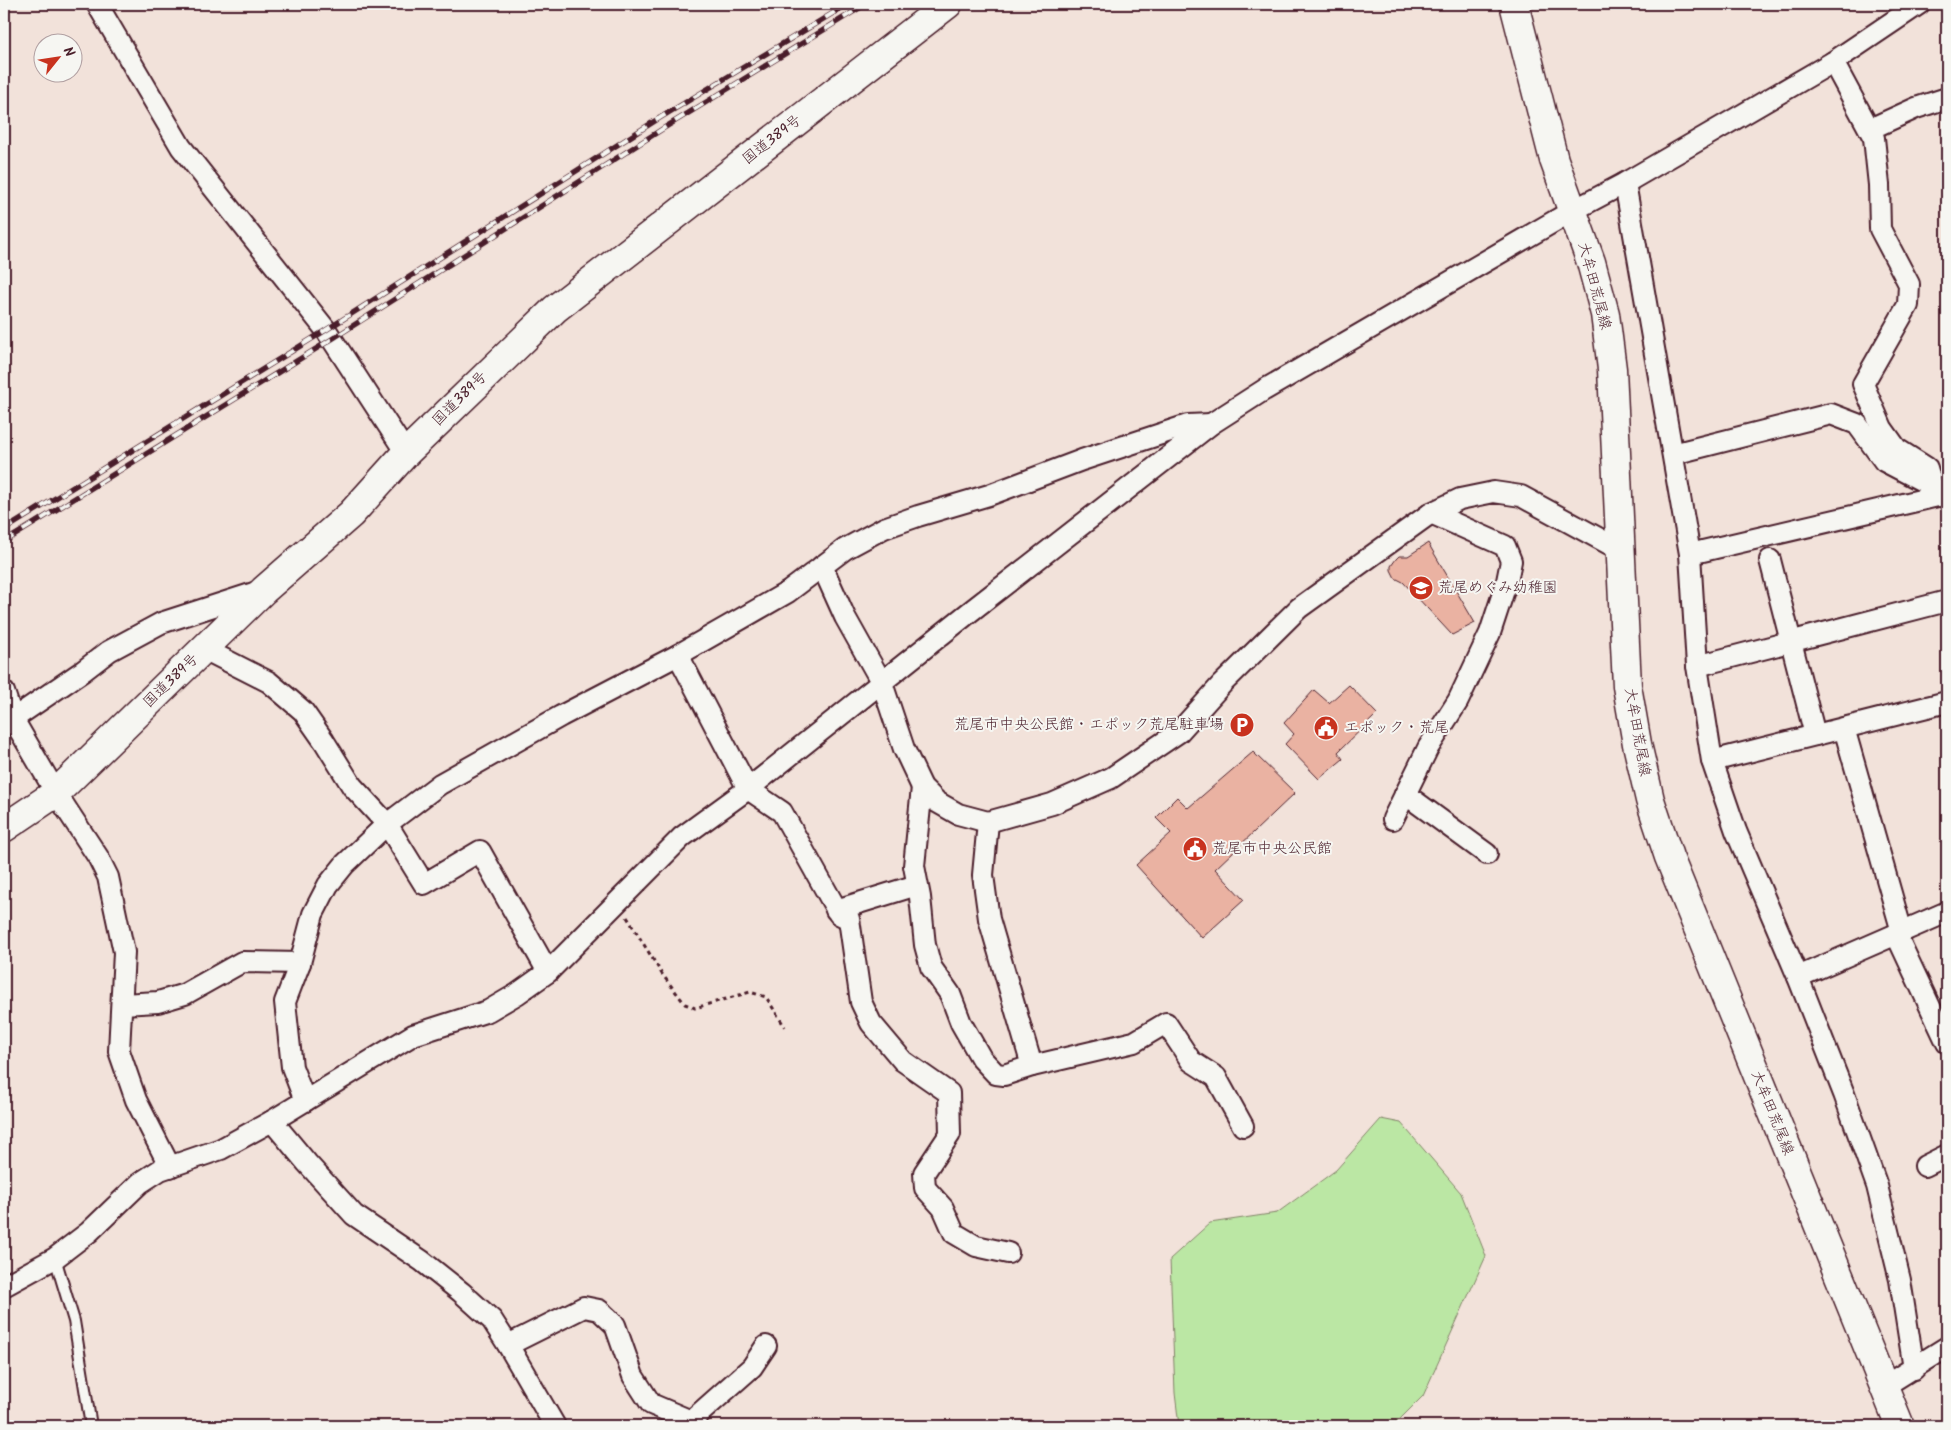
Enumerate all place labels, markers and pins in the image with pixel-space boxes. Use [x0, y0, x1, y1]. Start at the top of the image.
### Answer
school or university icon: 荒尾めぐみ幼稚園 [1408, 575, 1434, 601]
place label: 荒尾めぐみ幼稚園 [1438, 576, 1557, 600]
parking icon: 荒尾市中央公民館・エポック荒尾駐車場 [1229, 712, 1255, 738]
place label: 荒尾市中央公民館・エポック荒尾駐車場 [954, 713, 1224, 737]
public building icon: エポック・荒尾 [1313, 715, 1339, 741]
place label: エポック・荒尾 [1344, 716, 1449, 740]
public building icon: 荒尾市中央公民館 [1182, 836, 1208, 862]
place label: 荒尾市中央公民館 [1212, 837, 1332, 861]

